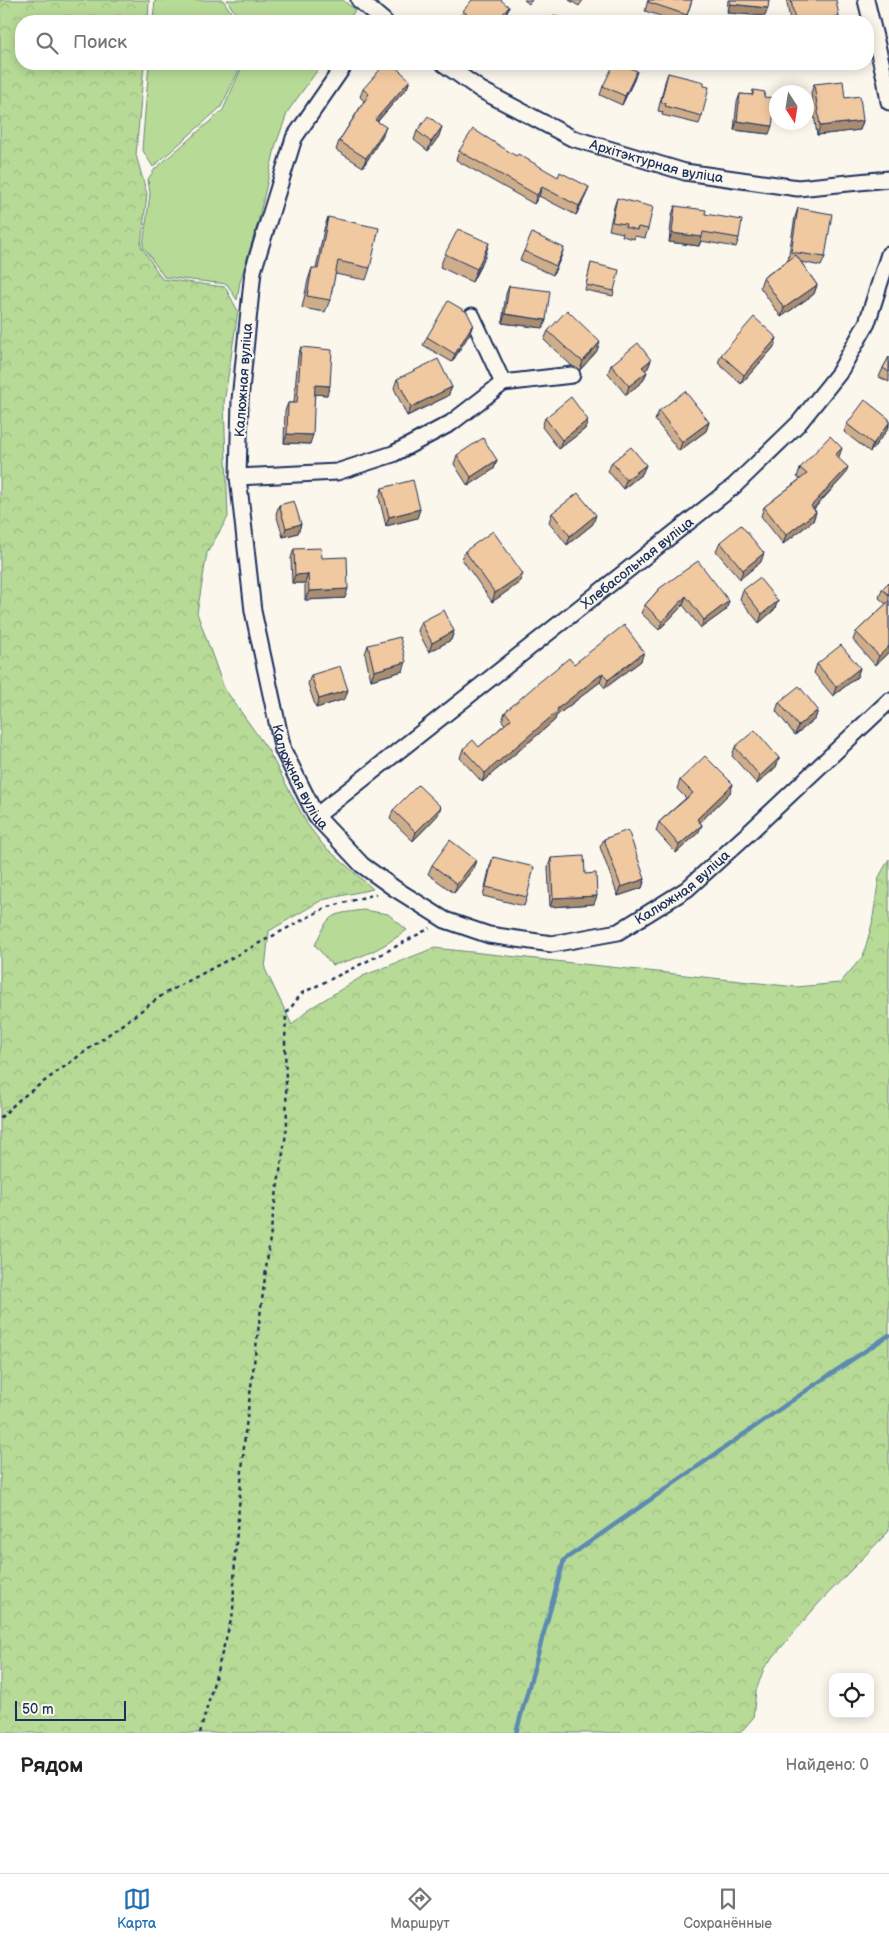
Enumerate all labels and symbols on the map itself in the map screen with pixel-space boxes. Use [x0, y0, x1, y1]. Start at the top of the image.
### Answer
north arrow [769, 85, 814, 130]
street label: Архітэктурная вуліца [587, 136, 725, 186]
street label: Калюжная вуліца [231, 322, 256, 438]
street label: Хлебасольная вуліца [578, 513, 698, 613]
street label: Калюжная вуліца [269, 723, 332, 833]
street label: Калюжная вуліца [632, 846, 734, 929]
scale bar [15, 1698, 126, 1721]

